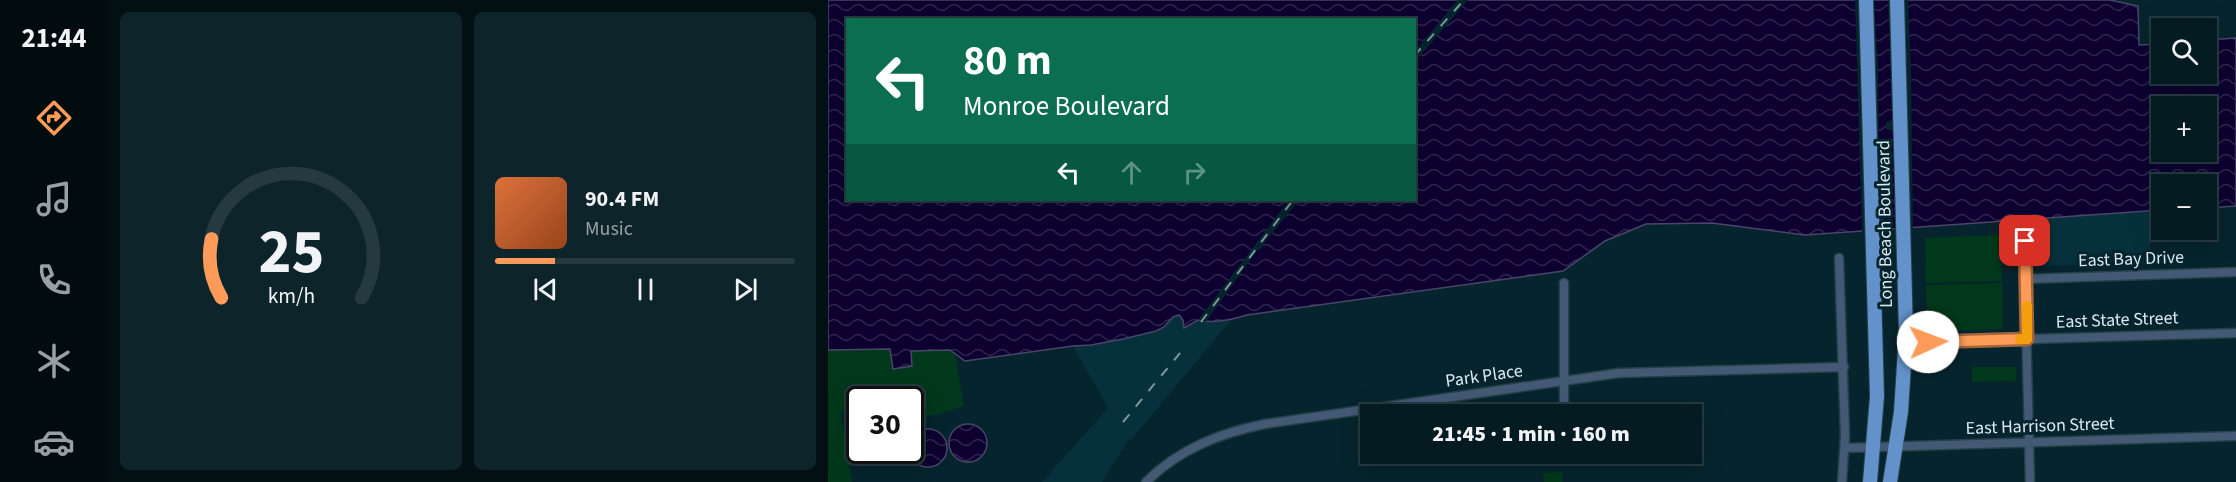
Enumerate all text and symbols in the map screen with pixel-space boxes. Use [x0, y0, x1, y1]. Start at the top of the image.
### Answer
map controls [2151, 18, 2217, 240]
button: search [2151, 18, 2217, 84]
text: 21:44 [21, 19, 87, 58]
text: 80 m [963, 31, 1052, 91]
icon: left [864, 42, 942, 120]
text: Monroe Boulevard [963, 87, 1170, 126]
button: + [2151, 96, 2217, 162]
icon: directions [33, 97, 75, 139]
street label: Long Beach Boulevard [1871, 140, 1899, 308]
icon: left [1052, 156, 1085, 189]
icon: ahead [1115, 156, 1148, 189]
icon: right [1178, 156, 1211, 189]
button: − [2151, 174, 2217, 240]
icon: music [33, 178, 75, 220]
text: 90.4 FM [585, 183, 659, 215]
text: 25 [258, 208, 324, 297]
text: Music [585, 215, 633, 243]
pin [1999, 215, 2050, 266]
icon: arrive [2008, 224, 2041, 257]
street label: East Bay Drive [2078, 245, 2185, 273]
icon: phone [33, 259, 75, 301]
icon: previous [529, 273, 562, 306]
icon: pause [629, 273, 662, 306]
icon: next [729, 273, 762, 306]
text: km/h [267, 281, 315, 312]
street label: East State Street [2055, 305, 2179, 335]
position arrow [1896, 310, 1960, 374]
icon: climate [33, 340, 75, 382]
street label: Park Place [1444, 358, 1524, 394]
speed limit sign: 30 [846, 386, 924, 464]
street label: East Harrison Street [1965, 411, 2115, 441]
text: 21:45 · 1 min · 160 m [1432, 418, 1630, 450]
icon: car [33, 421, 75, 463]

